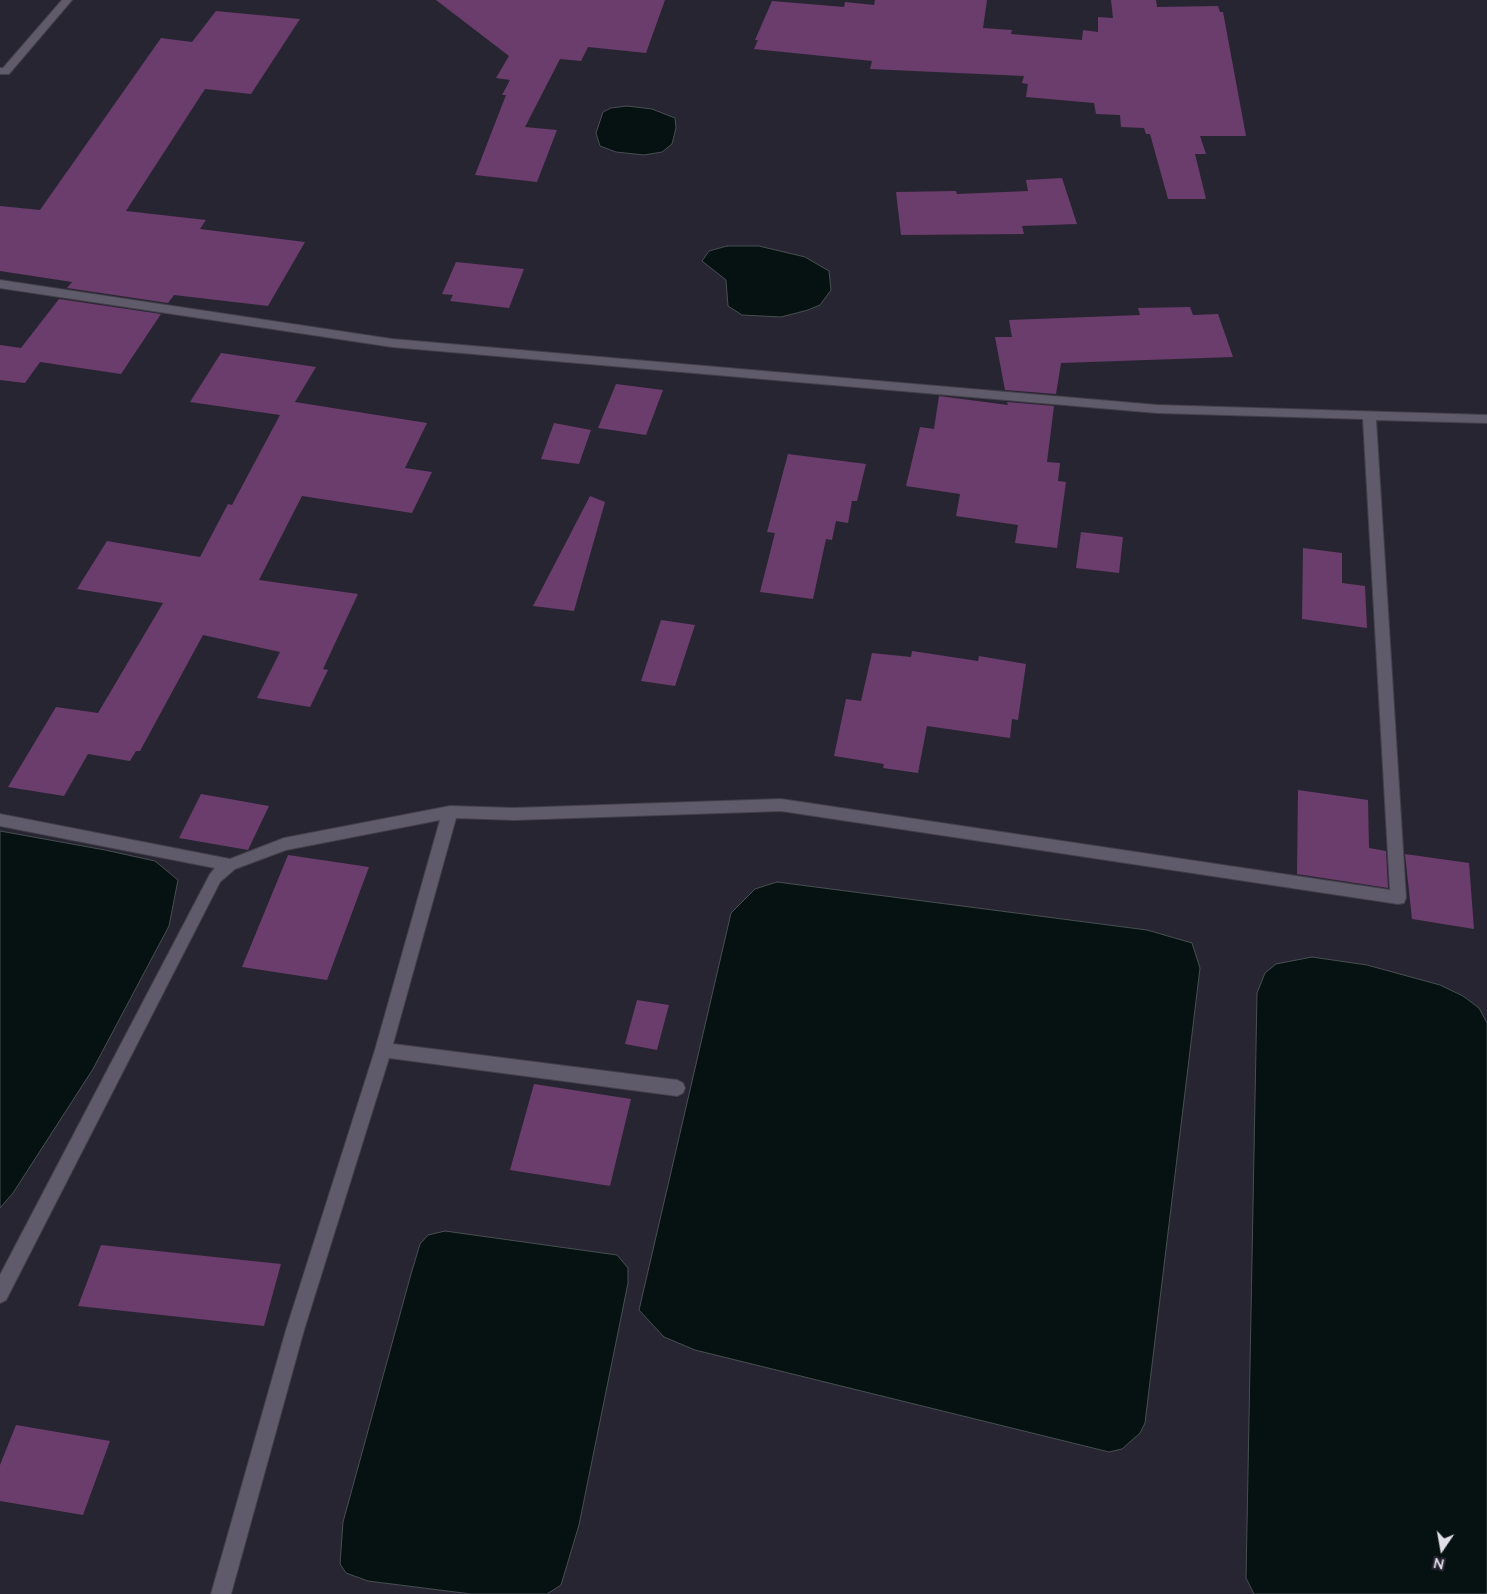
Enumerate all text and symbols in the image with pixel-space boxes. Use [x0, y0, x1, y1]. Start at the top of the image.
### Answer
north arrow [1417, 1524, 1467, 1574]
text: N [1432, 1554, 1446, 1574]

